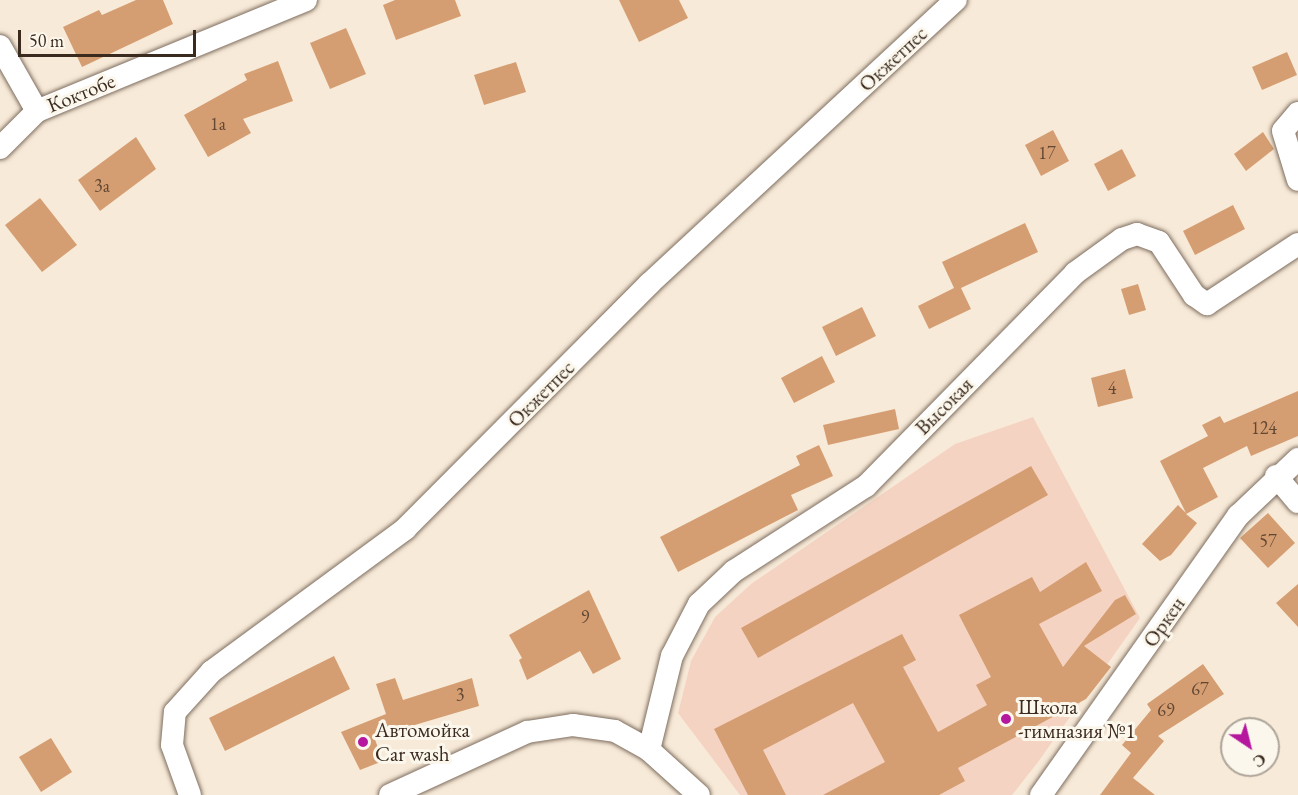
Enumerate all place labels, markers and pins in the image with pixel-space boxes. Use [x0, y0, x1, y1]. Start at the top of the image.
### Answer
place label: Школа -гимназия №1 [1018, 694, 1135, 744]
marker: Школа -гимназия №1 [999, 712, 1013, 726]
place label: Автомойка Car wash [375, 717, 470, 767]
marker: Автомойка Car wash [356, 735, 370, 749]

